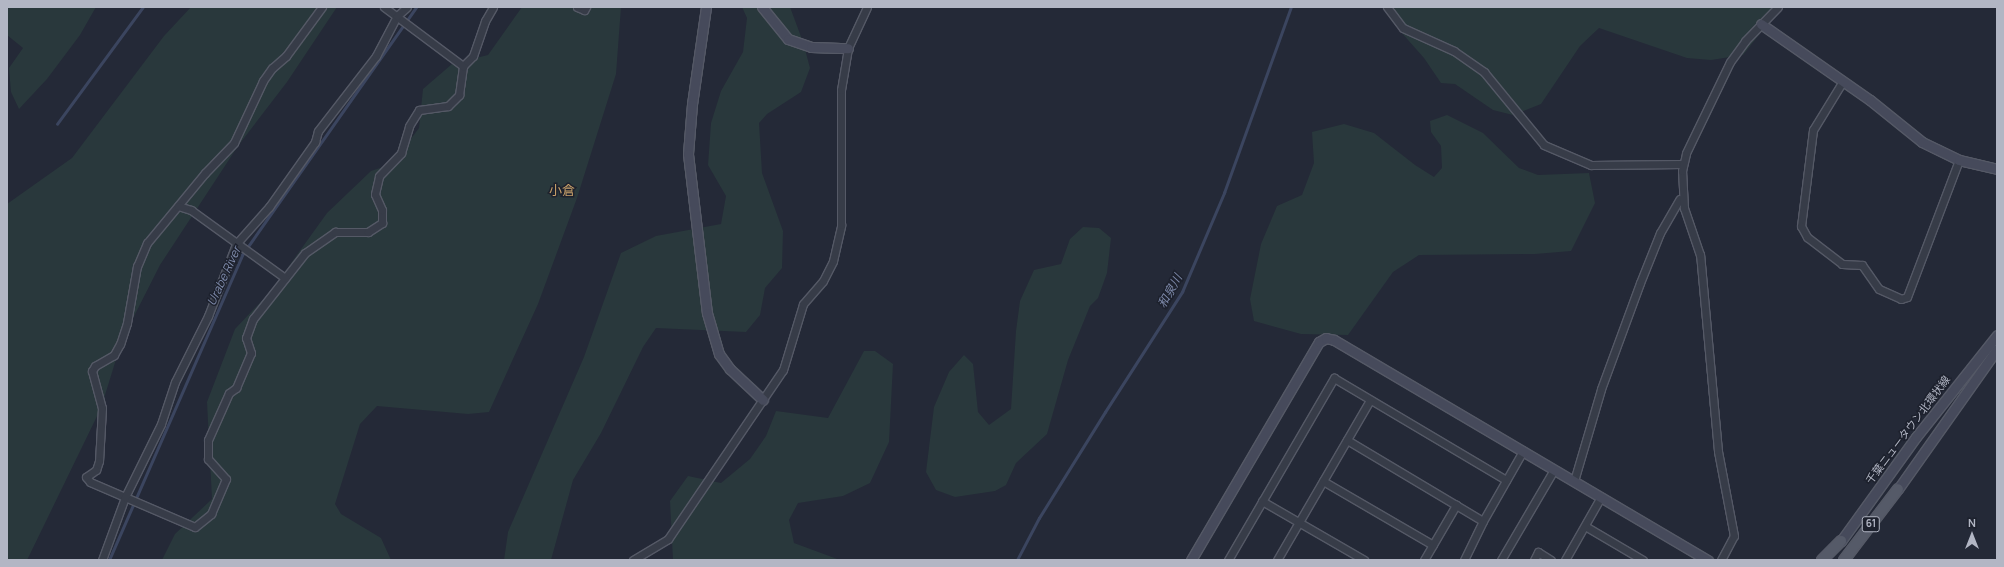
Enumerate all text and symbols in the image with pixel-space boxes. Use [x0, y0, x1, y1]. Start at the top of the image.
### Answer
district label: 小倉 [549, 182, 575, 198]
water label: Urabe River [204, 244, 244, 308]
water label: 和泉川 [1155, 272, 1185, 310]
street label: 千葉ニュータウン北環状線 [1863, 373, 1953, 487]
north arrow [1952, 515, 1992, 555]
text: N [1968, 515, 1976, 530]
road number: 61 [1861, 516, 1881, 532]

